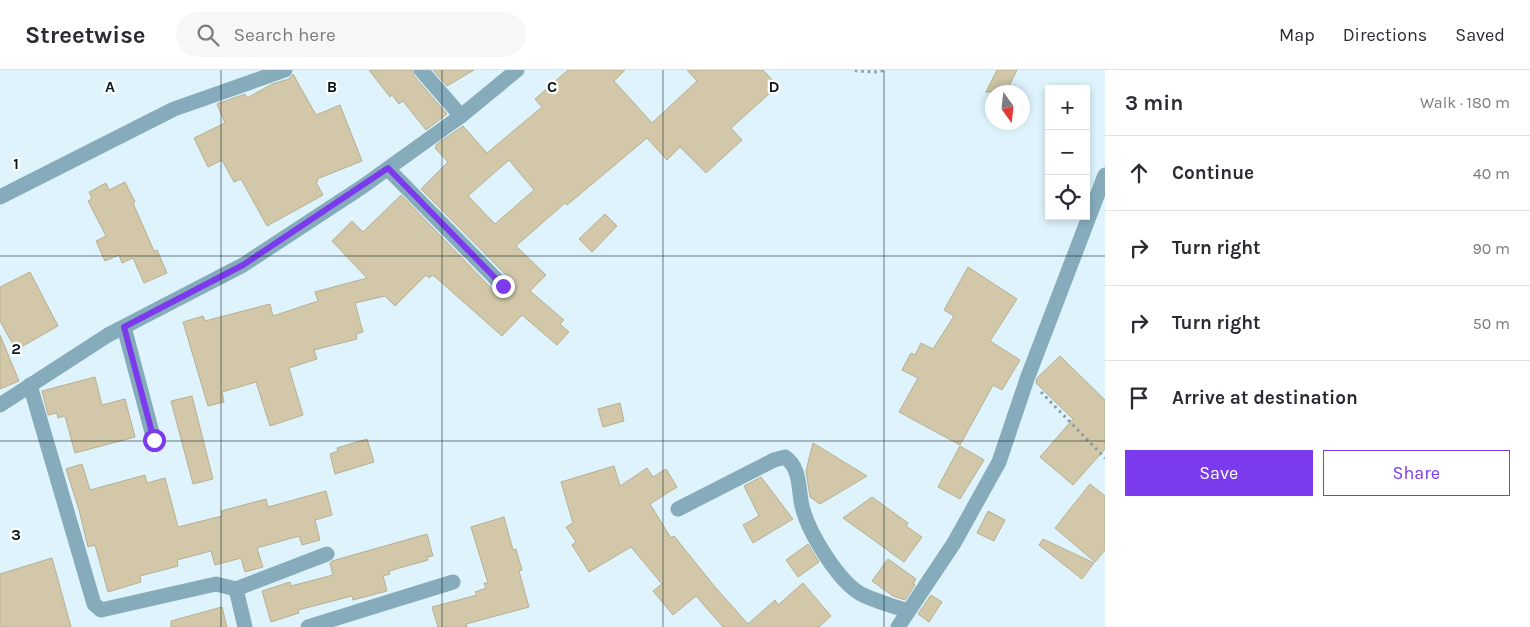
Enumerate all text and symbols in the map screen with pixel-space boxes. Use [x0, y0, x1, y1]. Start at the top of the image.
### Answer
search box [176, 12, 526, 57]
text: Streetwise [25, 21, 146, 49]
icon: search [194, 21, 222, 49]
text: Search here [234, 24, 336, 46]
text: Map [1279, 24, 1315, 46]
text: Directions [1343, 24, 1427, 46]
text: Saved [1455, 24, 1505, 46]
text: A [105, 77, 115, 96]
text: B [327, 77, 337, 96]
text: C [547, 77, 557, 96]
text: D [769, 77, 780, 96]
north arrow [985, 85, 1030, 130]
map controls [1045, 85, 1090, 220]
button: + [1045, 85, 1090, 130]
text: 3 min [1125, 91, 1183, 115]
text: Walk · 180 m [1420, 93, 1510, 112]
button: − [1045, 130, 1090, 175]
text: 1 [13, 154, 19, 173]
icon: ahead [1125, 159, 1153, 187]
text: Continue [1172, 162, 1254, 184]
text: 40 m [1473, 164, 1510, 183]
button: locate [1045, 175, 1090, 220]
icon: right [1125, 234, 1153, 262]
text: Turn right [1172, 237, 1261, 259]
text: 90 m [1472, 239, 1510, 258]
route end [492, 275, 515, 298]
icon: right [1125, 309, 1153, 337]
text: Turn right [1172, 312, 1261, 334]
text: 50 m [1473, 314, 1510, 333]
text: 2 [11, 339, 21, 358]
icon: arrive [1125, 384, 1153, 412]
text: Arrive at destination [1172, 387, 1358, 409]
route start [143, 429, 166, 452]
button: Save [1125, 450, 1313, 496]
button: Share [1323, 450, 1510, 496]
text: 3 [11, 525, 21, 544]

